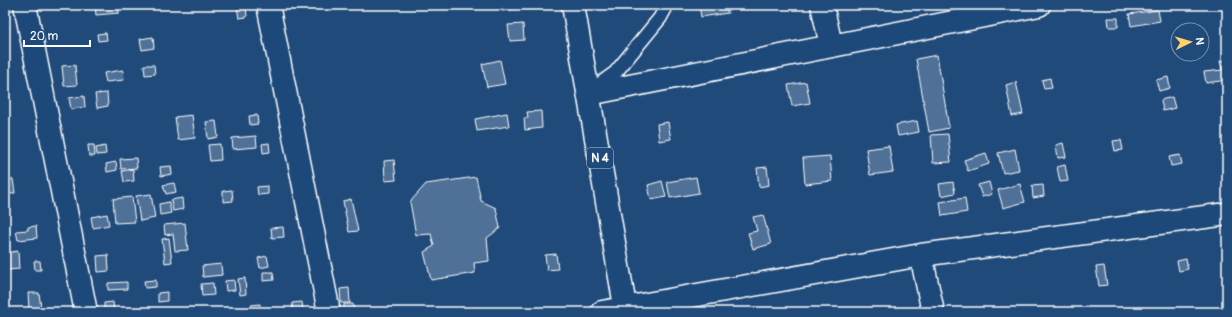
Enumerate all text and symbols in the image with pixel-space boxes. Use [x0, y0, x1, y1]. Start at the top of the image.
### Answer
scale bar [24, 22, 90, 48]
north arrow [1170, 22, 1210, 62]
text: 20 m [30, 29, 59, 44]
text: N [1193, 37, 1206, 46]
road number: N 4 [587, 148, 613, 168]

